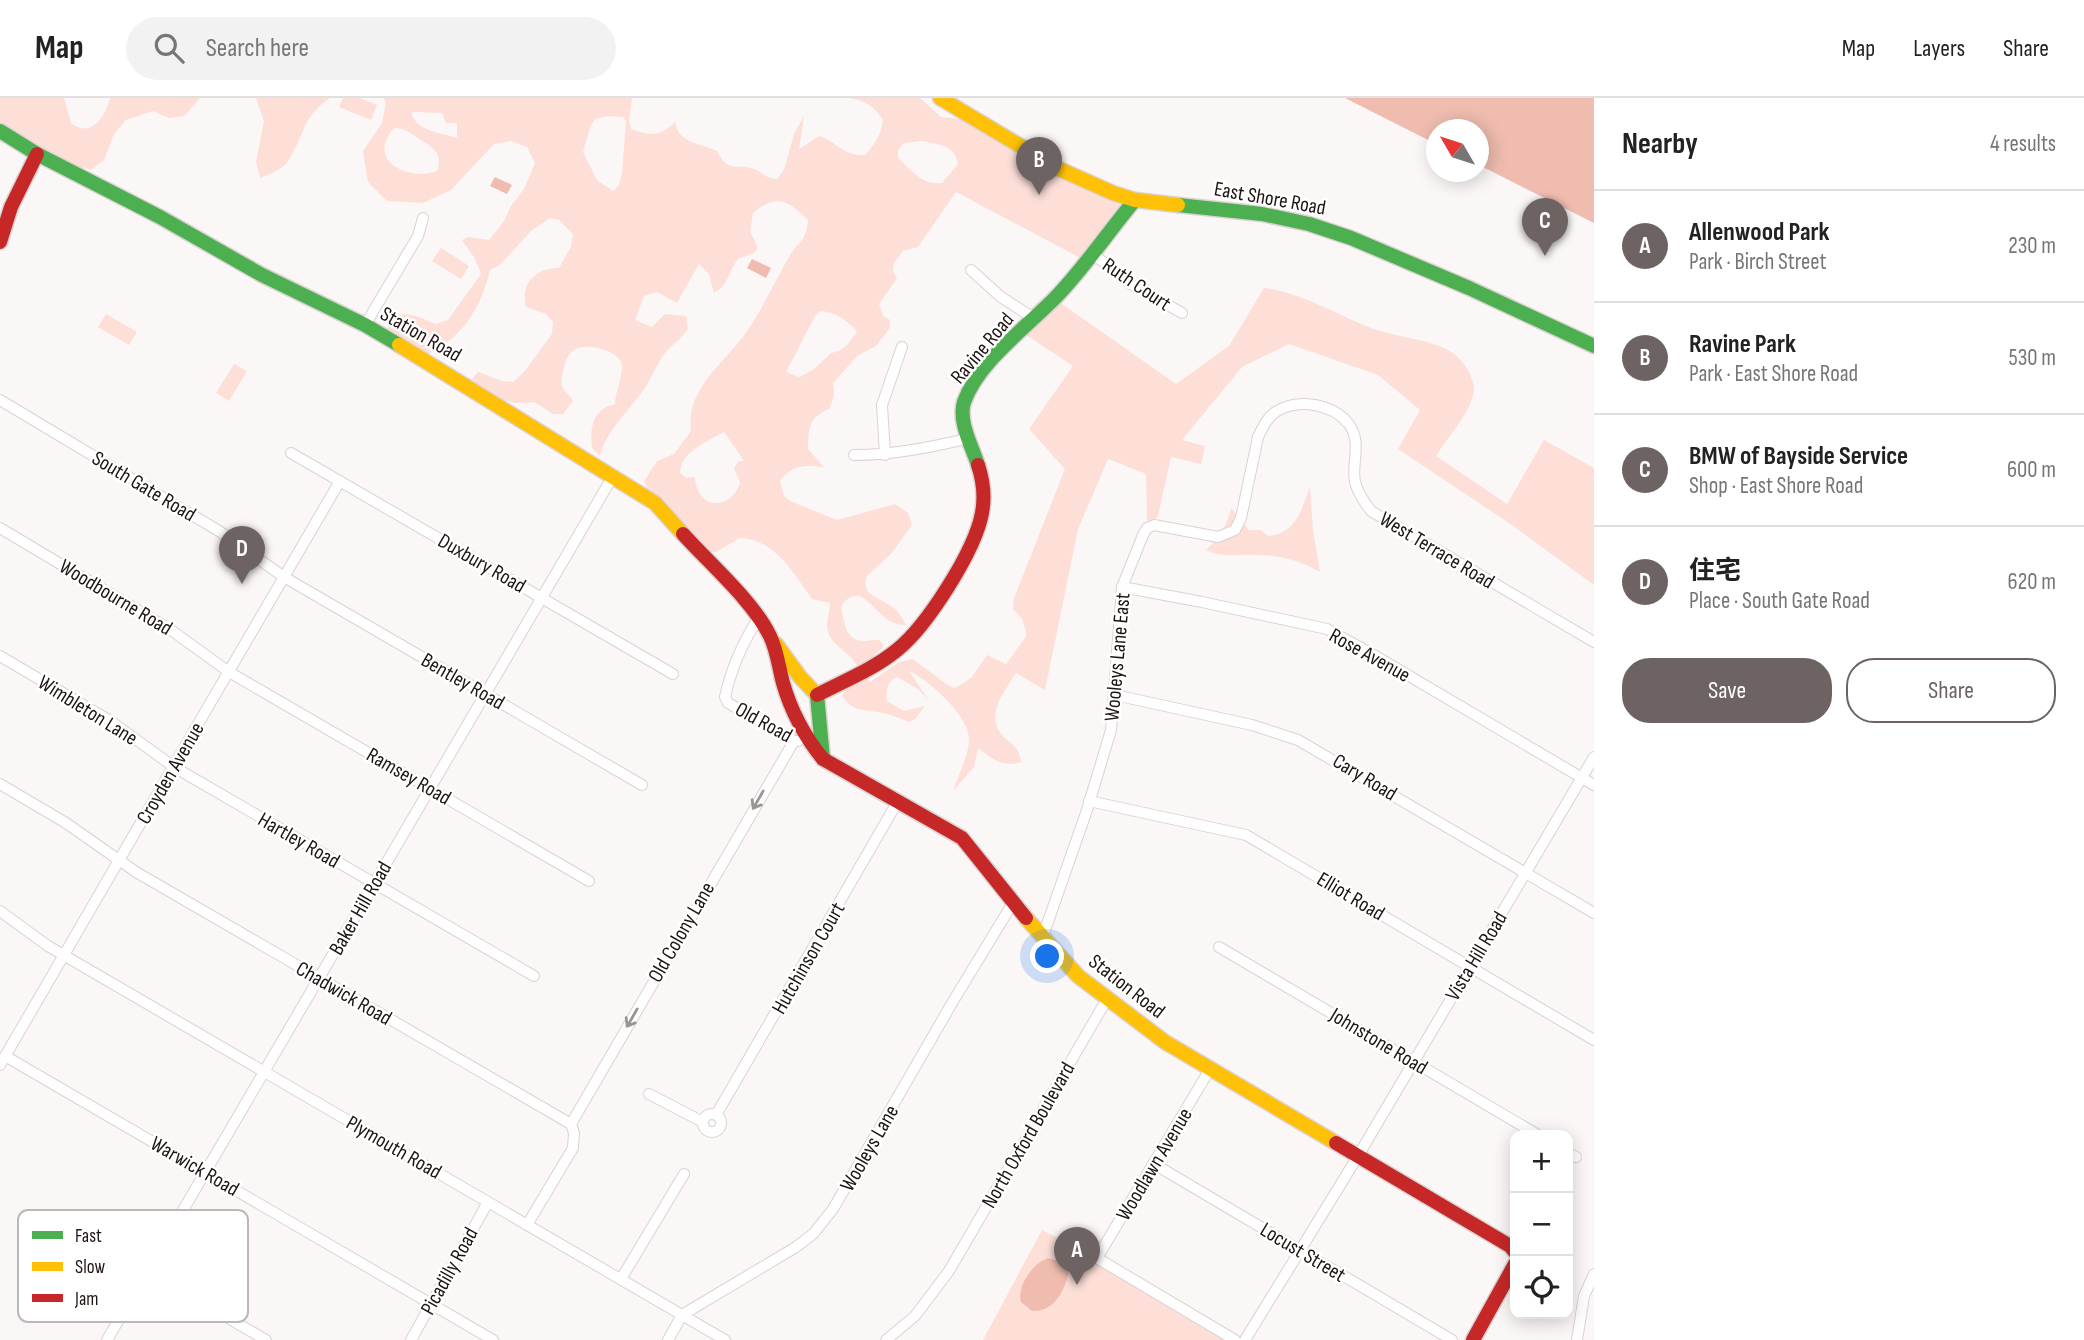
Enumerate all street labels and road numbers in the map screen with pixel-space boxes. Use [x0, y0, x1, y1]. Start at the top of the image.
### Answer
street label: East Shore Road [1212, 176, 1328, 221]
street label: Ruth Court [1098, 252, 1176, 316]
street label: Station Road [376, 301, 466, 368]
street label: Ravine Road [945, 308, 1019, 389]
street label: South Gate Road [87, 446, 200, 527]
street label: West Terrace Road [1375, 506, 1499, 594]
street label: Duxbury Road [433, 528, 530, 599]
street label: Woodbourne Road [55, 554, 177, 641]
street label: Wooleys Lane East [1099, 592, 1136, 722]
street label: Rose Avenue [1325, 623, 1415, 688]
street label: Bentley Road [417, 648, 509, 715]
street label: Wimbleton Lane [33, 670, 142, 751]
street label: Old Road [731, 697, 797, 748]
street label: Croyden Avenue [131, 718, 210, 828]
street label: Ramsey Road [362, 742, 455, 811]
street label: Cary Road [1328, 749, 1401, 806]
street label: Hartley Road [253, 807, 344, 874]
street label: Baker Hill Road [324, 857, 397, 959]
street label: Elliot Road [1312, 867, 1389, 926]
street label: Old Colony Lane [643, 878, 720, 987]
street label: Hutchinson Court [766, 898, 850, 1019]
street label: Vista Hill Road [1440, 907, 1513, 1005]
street label: Station Road [1084, 949, 1170, 1024]
street label: Chadwick Road [291, 956, 396, 1031]
street label: Johnstone Road [1325, 1002, 1432, 1080]
street label: North Oxford Boulevard [977, 1058, 1080, 1213]
street label: Wooleys Lane [835, 1101, 904, 1196]
street label: Woodlawn Avenue [1111, 1103, 1198, 1225]
street label: Plymouth Road [342, 1110, 446, 1185]
street label: Warwick Road [146, 1131, 243, 1202]
street label: Locust Street [1256, 1217, 1350, 1288]
street label: Picadilly Road [415, 1223, 484, 1319]

